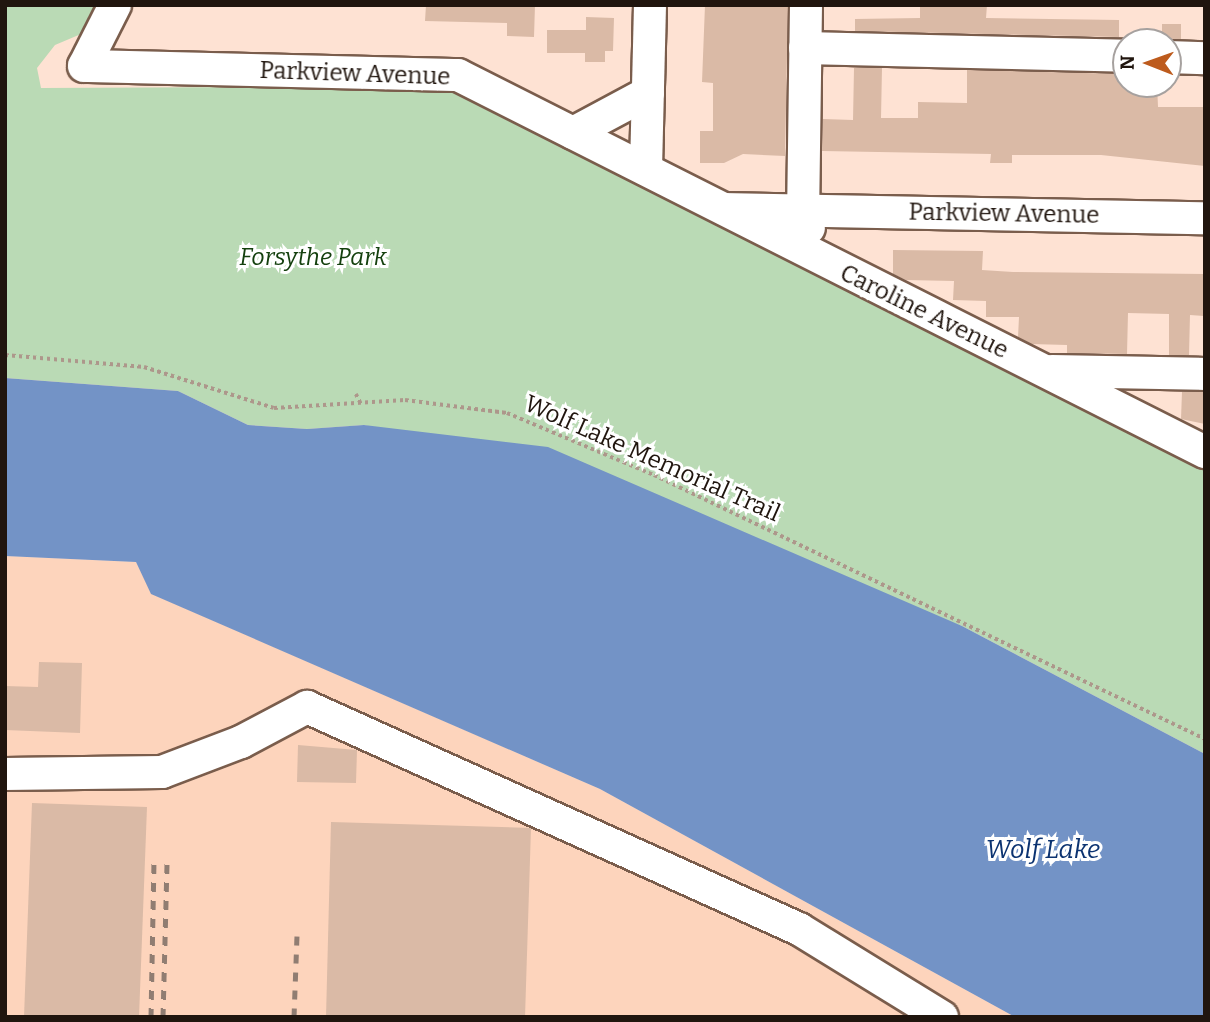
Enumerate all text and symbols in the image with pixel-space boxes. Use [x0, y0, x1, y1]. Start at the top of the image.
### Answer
north arrow [1112, 28, 1182, 98]
text: N [1116, 55, 1139, 70]
street label: Parkview Avenue [259, 56, 451, 92]
street label: Parkview Avenue [908, 198, 1100, 230]
park label: Forsythe Park [239, 244, 387, 272]
street label: Caroline Avenue [835, 259, 1013, 365]
street label: Wolf Lake Memorial Trail [520, 390, 784, 528]
water label: Wolf Lake [986, 834, 1100, 866]

